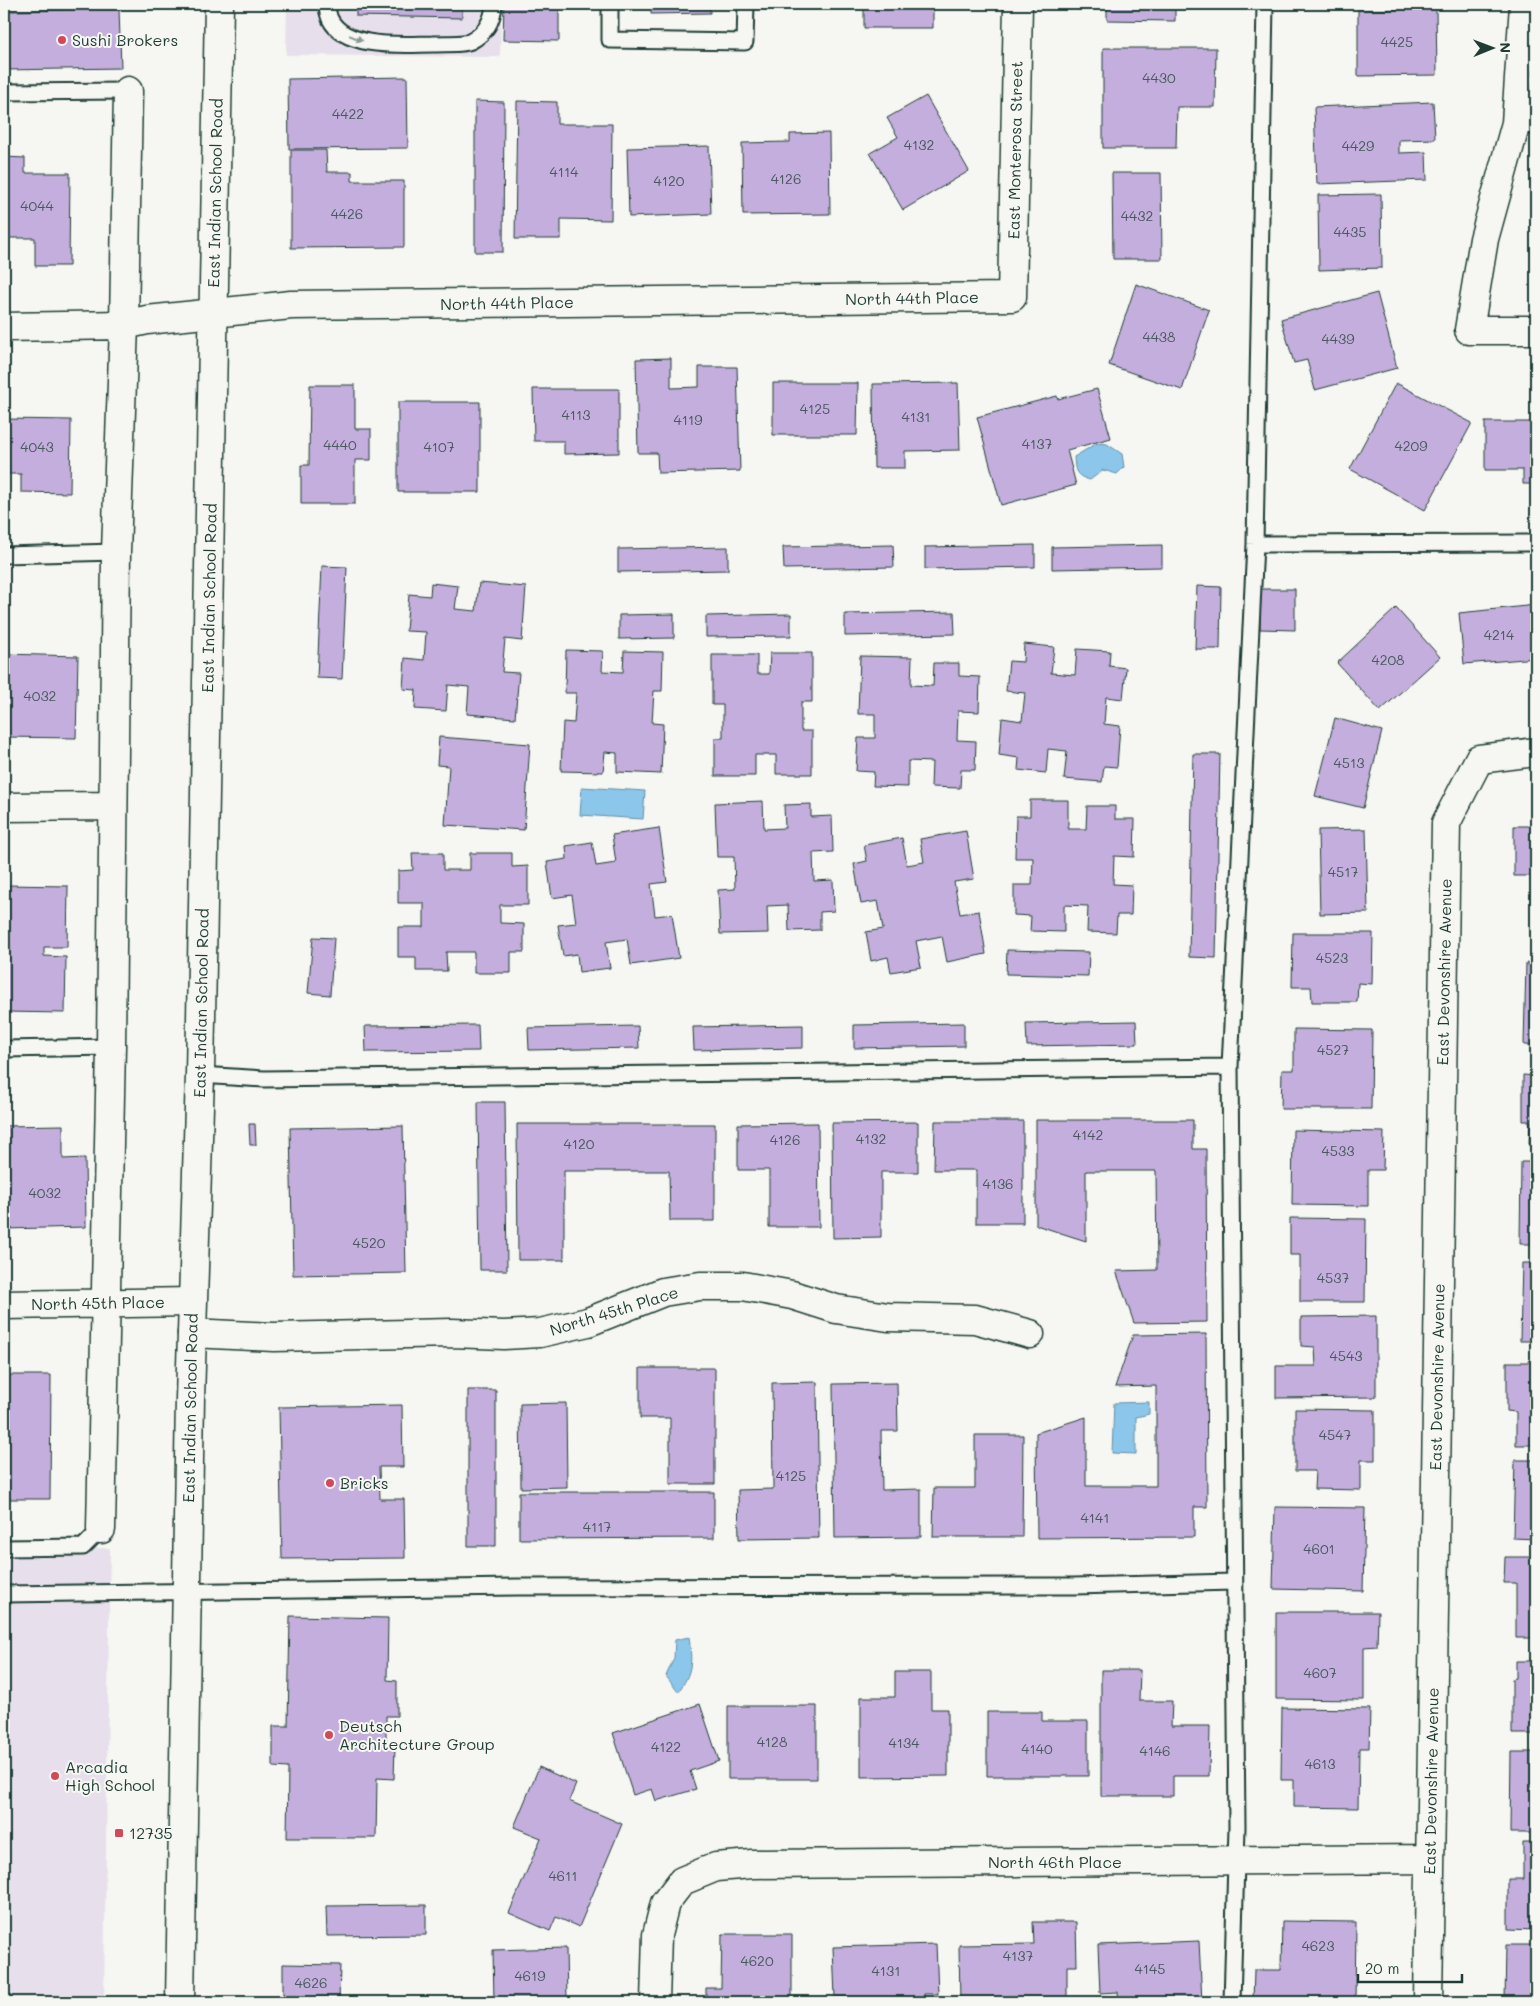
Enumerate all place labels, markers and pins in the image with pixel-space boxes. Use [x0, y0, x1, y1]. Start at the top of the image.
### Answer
place label: Sushi Brokers [72, 29, 178, 50]
marker: Sushi Brokers [56, 34, 68, 46]
place label: Bricks [340, 1472, 389, 1493]
marker: Bricks [324, 1477, 336, 1489]
place label: Deutsch Architecture Group [339, 1715, 495, 1754]
marker: Deutsch Architecture Group [323, 1729, 335, 1741]
place label: Arcadia High School [65, 1756, 155, 1795]
marker: Arcadia High School [49, 1770, 61, 1782]
place label: 12735 [129, 1822, 173, 1843]
marker: 12735 [113, 1827, 125, 1839]

